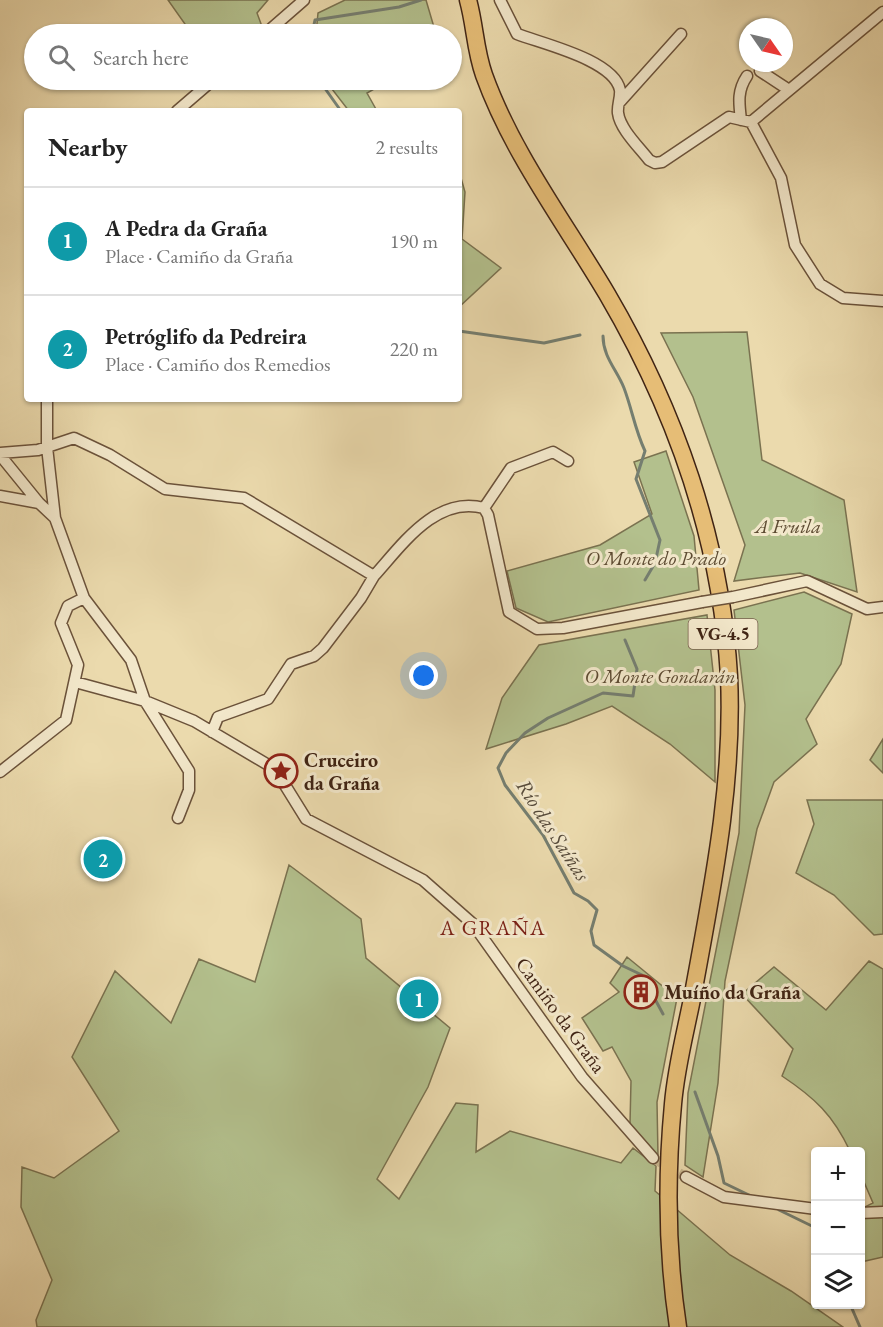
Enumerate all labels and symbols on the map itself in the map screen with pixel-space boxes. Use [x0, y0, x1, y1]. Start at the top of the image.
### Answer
north arrow [739, 18, 793, 72]
park label: A Fruila [753, 513, 821, 539]
park label: O Monte do Prado [586, 545, 727, 571]
road number: VG-4.5 [688, 619, 758, 649]
your location [409, 661, 438, 690]
park label: O Monte Gondarán [585, 663, 735, 689]
place label: Cruceiro da Graña [304, 747, 380, 796]
place icon: Cruceiro da Graña [263, 753, 299, 789]
water label: Río das Saíñas [510, 774, 597, 886]
pin: 2 [84, 836, 122, 882]
district label: A GRAÑA [439, 914, 546, 941]
street label: Camiño da Graña [510, 952, 612, 1078]
building icon: Muíño da Graña [623, 974, 659, 1010]
pin: 1 [400, 976, 438, 1022]
place label: Muíño da Graña [664, 979, 801, 1005]

